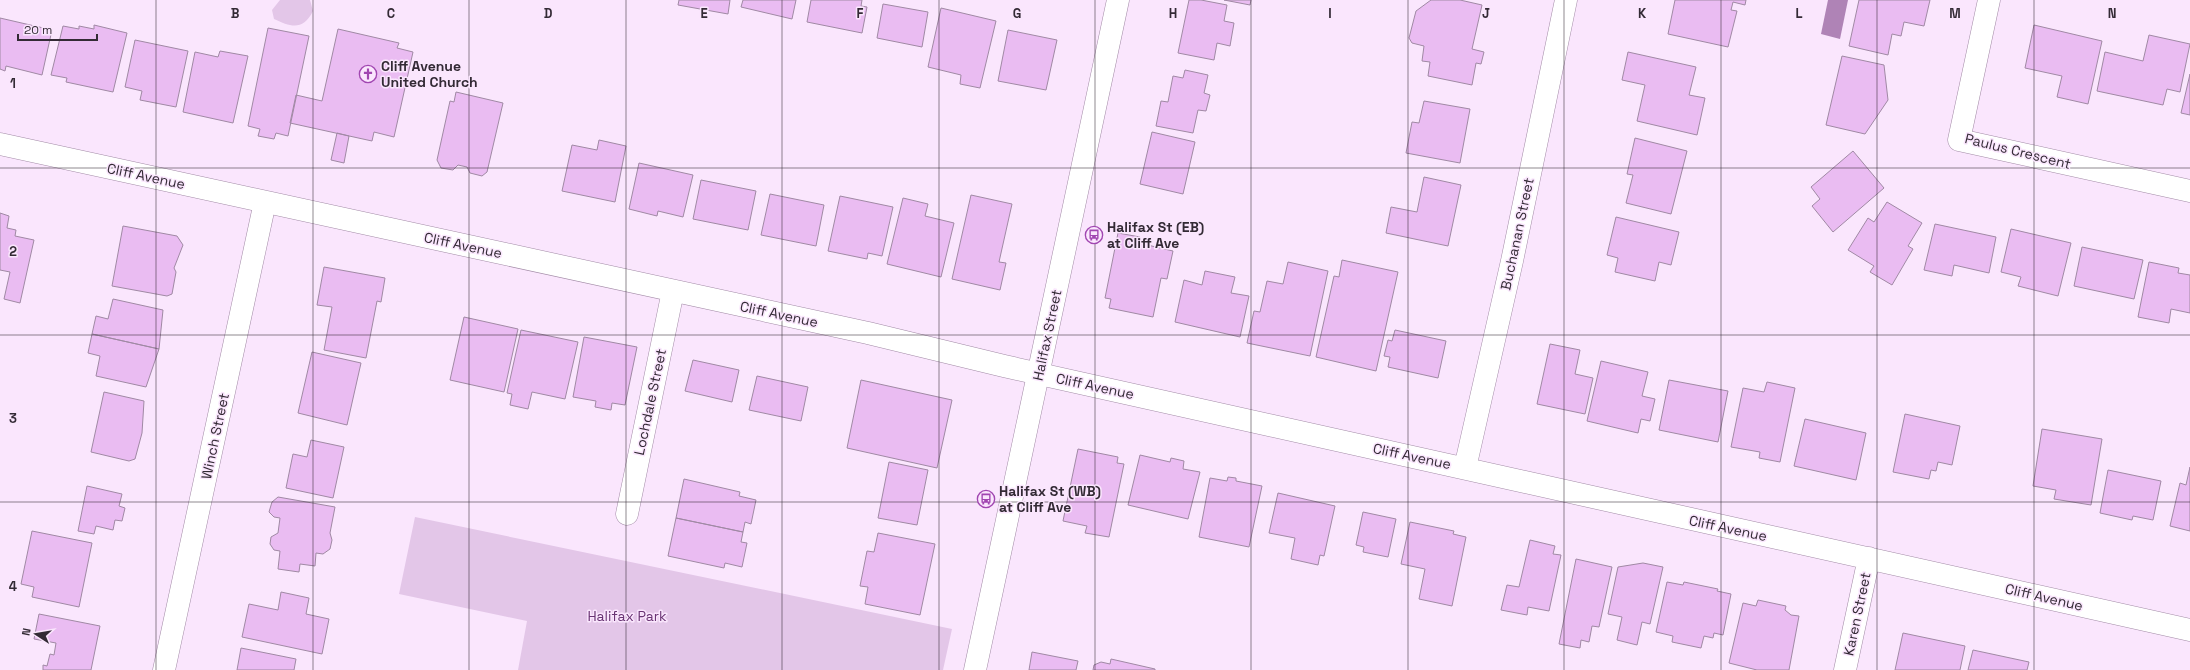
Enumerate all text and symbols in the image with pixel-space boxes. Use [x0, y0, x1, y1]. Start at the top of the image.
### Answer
text: B [231, 5, 240, 22]
text: C [387, 5, 395, 22]
text: D [544, 5, 553, 22]
text: E [700, 5, 708, 22]
text: F [857, 5, 864, 22]
text: G [1013, 5, 1021, 22]
text: H [1169, 5, 1177, 22]
text: I [1328, 5, 1332, 22]
text: J [1482, 5, 1490, 22]
text: K [1638, 5, 1647, 22]
text: L [1795, 5, 1803, 22]
text: M [1949, 5, 1961, 22]
text: N [2108, 5, 2116, 22]
scale bar [18, 16, 97, 42]
text: 20 m [24, 22, 52, 38]
place label: Cliff Avenue United Church [381, 57, 478, 91]
church icon: Cliff Avenue United Church [358, 64, 378, 84]
text: 1 [10, 75, 16, 92]
street label: Paulus Crescent [1963, 129, 2073, 173]
street label: Cliff Avenue [105, 159, 187, 193]
street label: Buchanan Street [1496, 176, 1538, 292]
place label: Halifax St (EB) at Cliff Ave [1107, 218, 1204, 252]
bus stop icon: Halifax St (EB) at Cliff Ave [1084, 225, 1104, 245]
street label: Cliff Avenue [422, 228, 504, 262]
text: 2 [9, 243, 17, 260]
street label: Halifax Street [1029, 288, 1065, 382]
street label: Cliff Avenue [738, 297, 820, 331]
street label: Lochdale Street [630, 347, 670, 457]
street label: Cliff Avenue [1054, 369, 1136, 403]
street label: Winch Street [197, 391, 233, 481]
text: 3 [9, 410, 17, 427]
street label: Cliff Avenue [1371, 439, 1453, 473]
place label: Halifax St (WB) at Cliff Ave [999, 482, 1101, 516]
bus stop icon: Halifax St (WB) at Cliff Ave [976, 489, 996, 509]
street label: Cliff Avenue [1687, 511, 1769, 545]
street label: Karen Street [1839, 571, 1875, 657]
text: 4 [9, 578, 17, 595]
street label: Cliff Avenue [2003, 579, 2085, 615]
park label: Halifax Park [587, 607, 667, 625]
north arrow [16, 614, 56, 654]
text: N [19, 627, 34, 637]

